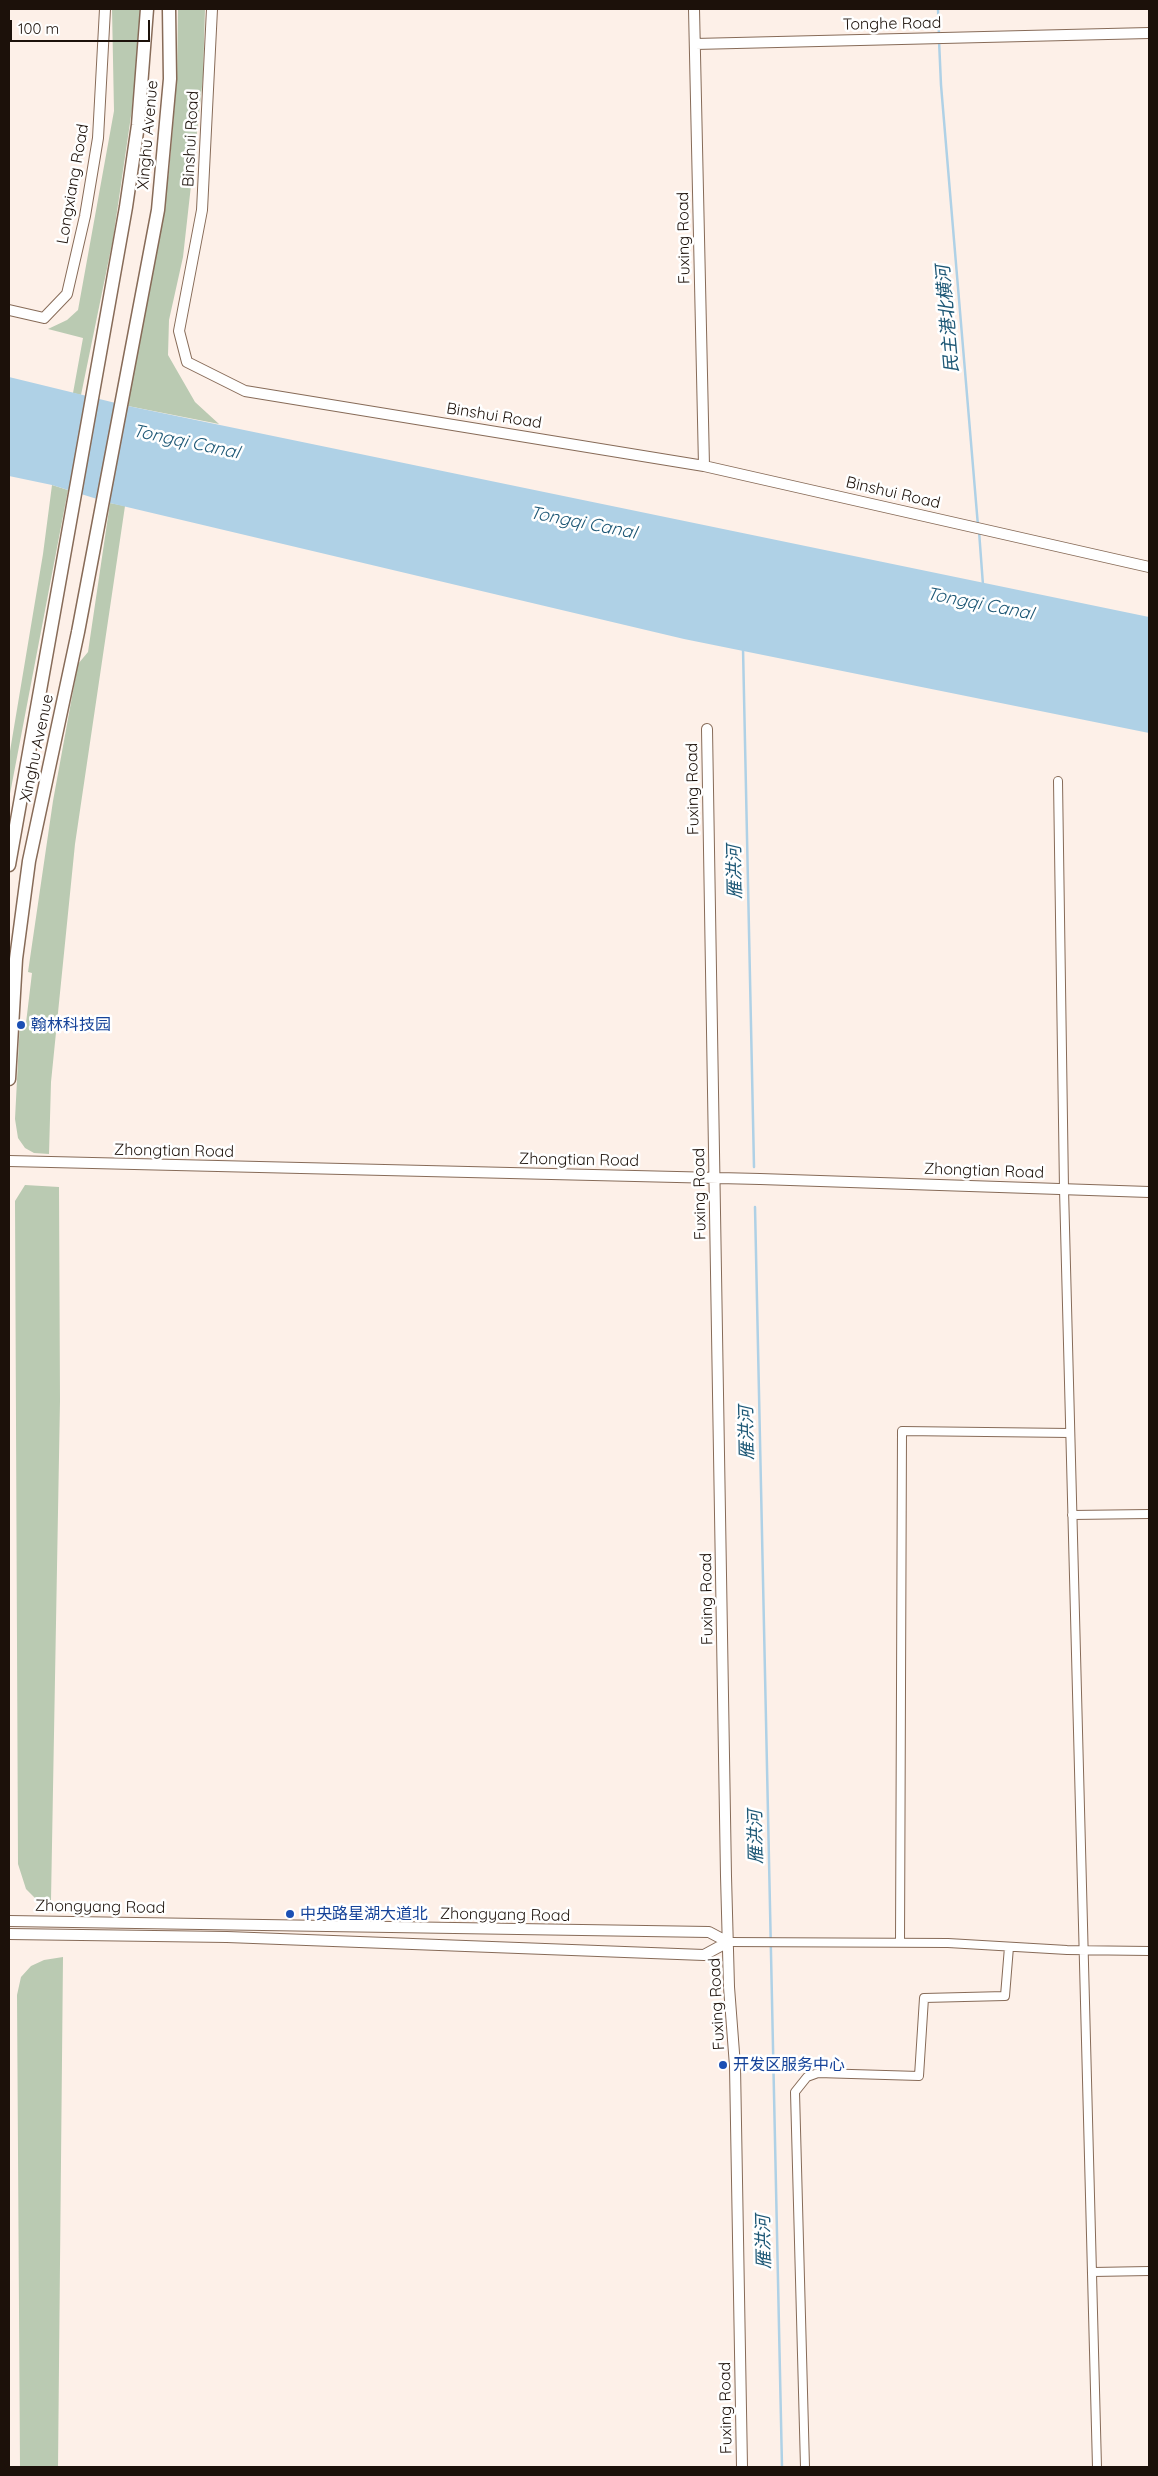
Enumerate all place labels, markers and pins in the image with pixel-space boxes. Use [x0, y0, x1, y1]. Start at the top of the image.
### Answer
place label: 翰林科技园 [31, 1015, 111, 1035]
marker: 翰林科技园 [15, 1019, 27, 1031]
place label: 中央路星湖大道北 [300, 1904, 428, 1924]
marker: 中央路星湖大道北 [284, 1908, 296, 1920]
place label: 开发区服务中心 [733, 2055, 845, 2075]
marker: 开发区服务中心 [717, 2059, 729, 2071]

